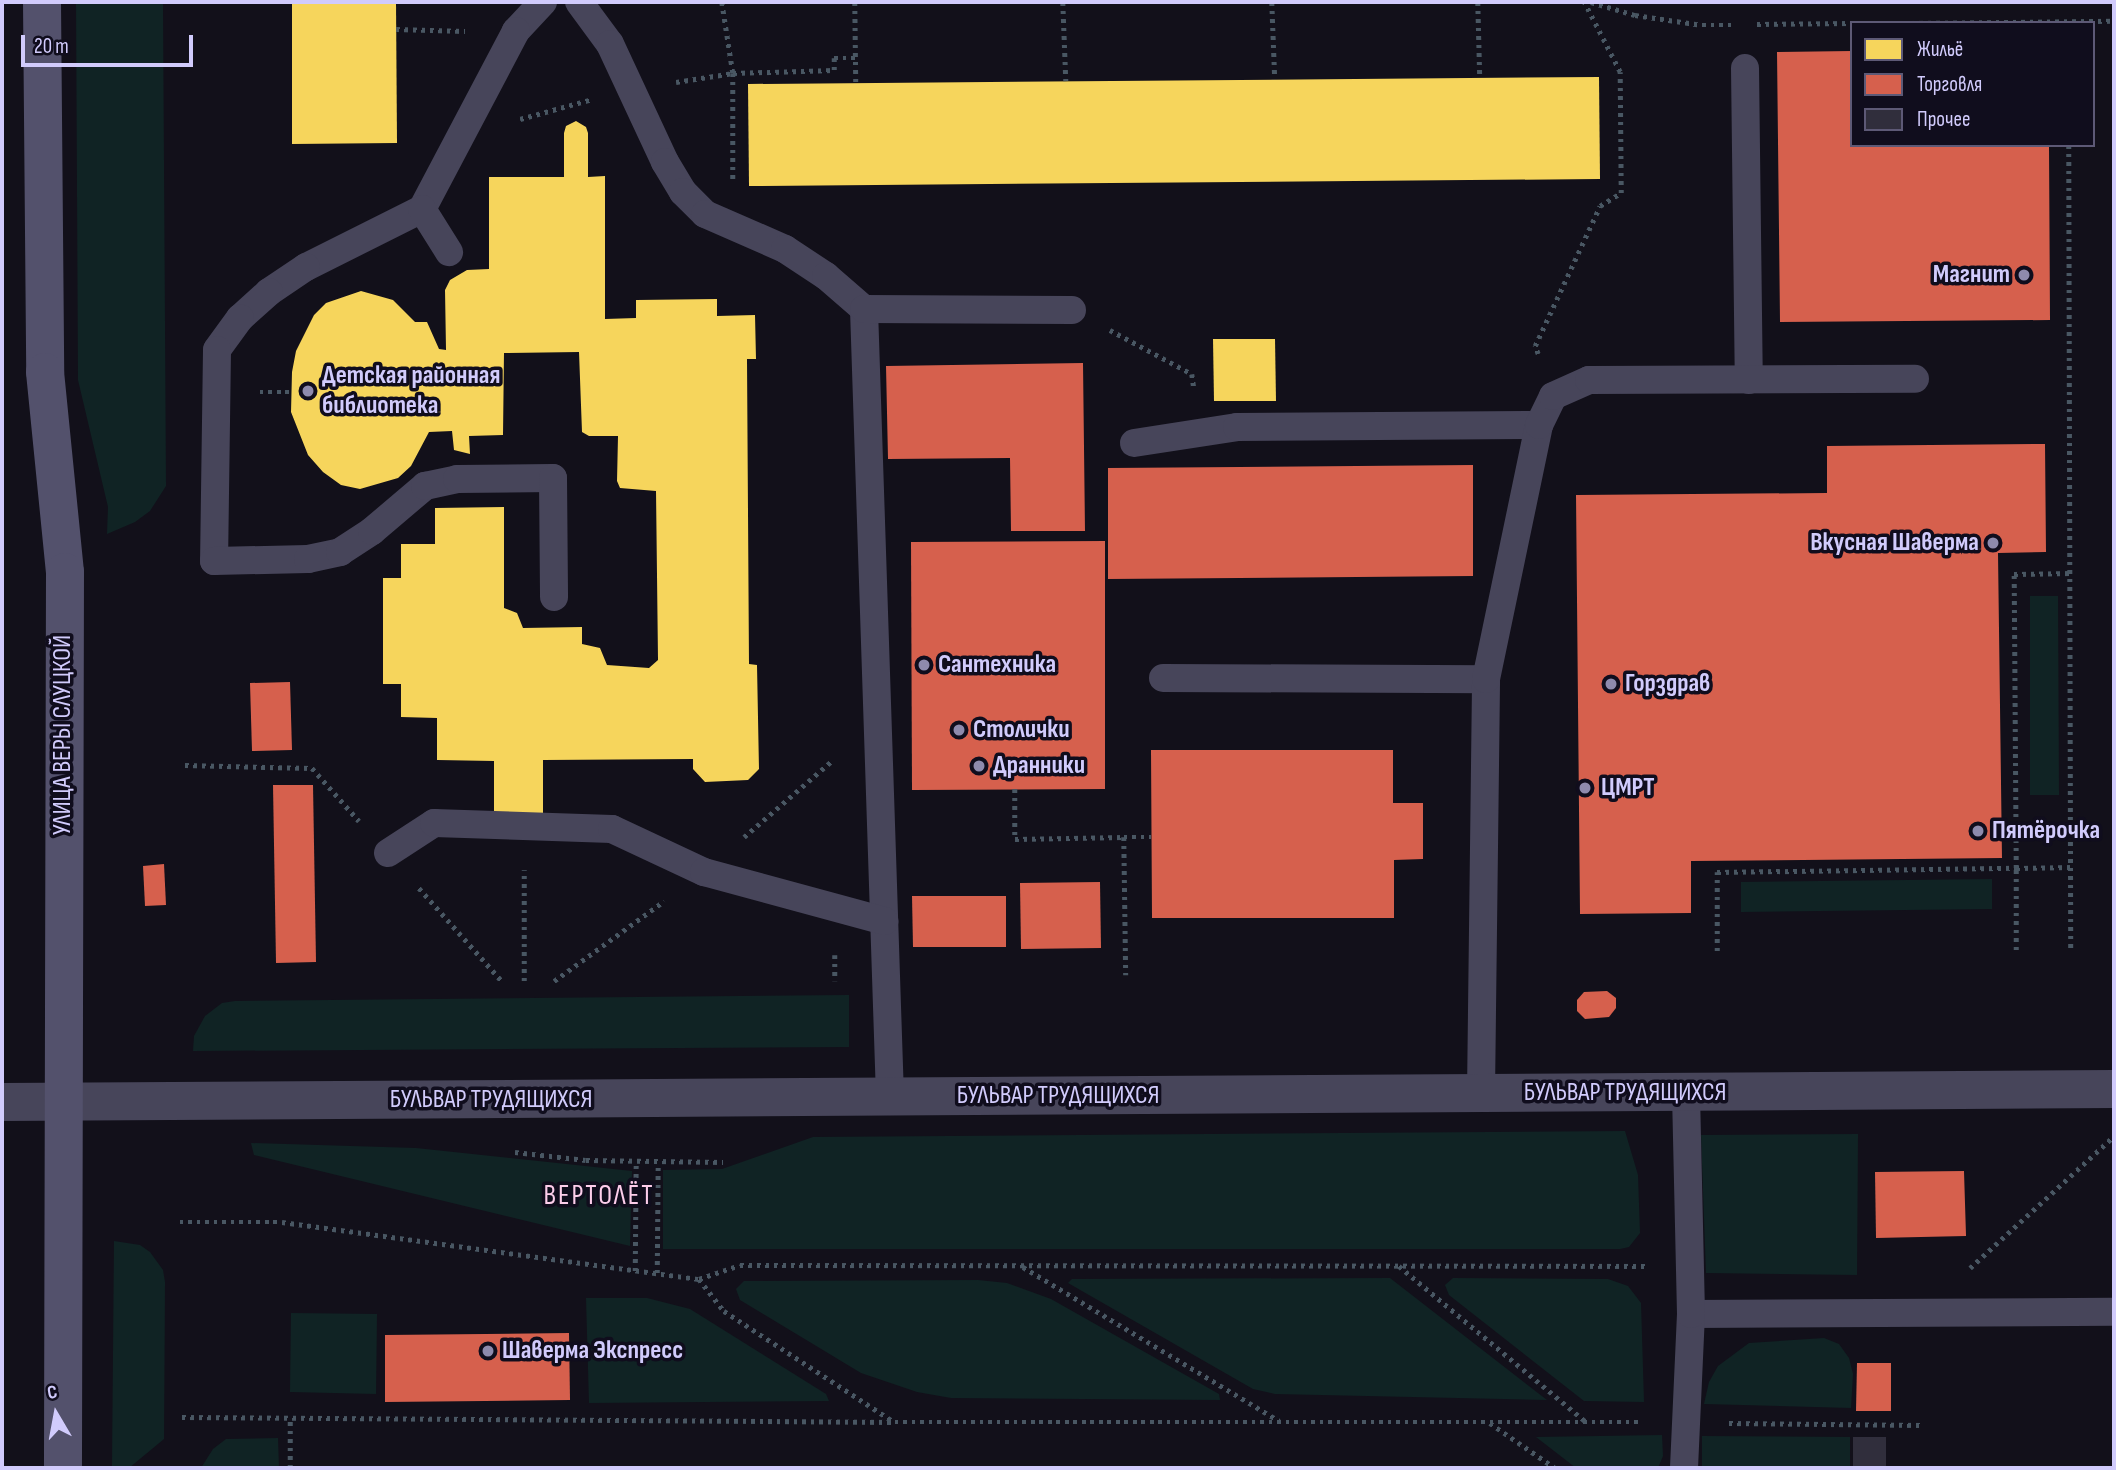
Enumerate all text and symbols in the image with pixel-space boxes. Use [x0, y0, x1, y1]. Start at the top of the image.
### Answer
scale bar [24, 21, 196, 65]
legend [1850, 21, 2095, 147]
text: 20 m [34, 34, 69, 59]
text: Жильё [1917, 37, 1963, 62]
text: Торговля [1917, 72, 1982, 97]
text: Прочее [1917, 107, 1970, 132]
place label: Магнит [1933, 259, 2010, 291]
marker: Магнит [2016, 267, 2032, 283]
place label: Детская районная библиотека [322, 360, 500, 422]
marker: Детская районная библиотека [300, 383, 316, 399]
place label: Вкусная Шаверма [1810, 527, 1979, 559]
marker: Вкусная Шаверма [1985, 535, 2001, 551]
street label: УЛИЦА ВЕРЫ СЛУЦКОЙ [47, 635, 79, 835]
place label: Сантехника [938, 649, 1056, 681]
marker: Сантехника [916, 657, 932, 673]
place label: Горздрав [1625, 668, 1710, 700]
marker: Горздрав [1603, 676, 1619, 692]
place label: Столички [973, 714, 1070, 746]
marker: Столички [951, 722, 967, 738]
place label: Дранники [993, 750, 1085, 782]
marker: Дранники [971, 758, 987, 774]
place label: ЦМРТ [1601, 772, 1655, 804]
marker: ЦМРТ [1575, 778, 1595, 798]
place label: Пятёрочка [1992, 815, 2100, 847]
marker: Пятёрочка [1970, 823, 1986, 839]
street label: БУЛЬВАР ТРУДЯЩИХСЯ [1524, 1077, 1726, 1109]
street label: БУЛЬВАР ТРУДЯЩИХСЯ [957, 1080, 1159, 1112]
street label: БУЛЬВАР ТРУДЯЩИХСЯ [390, 1084, 592, 1116]
district label: ВЕРТОЛЁТ [544, 1179, 654, 1213]
place label: Шаверма Экспресс [502, 1335, 683, 1367]
marker: Шаверма Экспресс [480, 1343, 496, 1359]
north arrow [21, 1379, 91, 1449]
text: С [45, 1381, 59, 1405]

